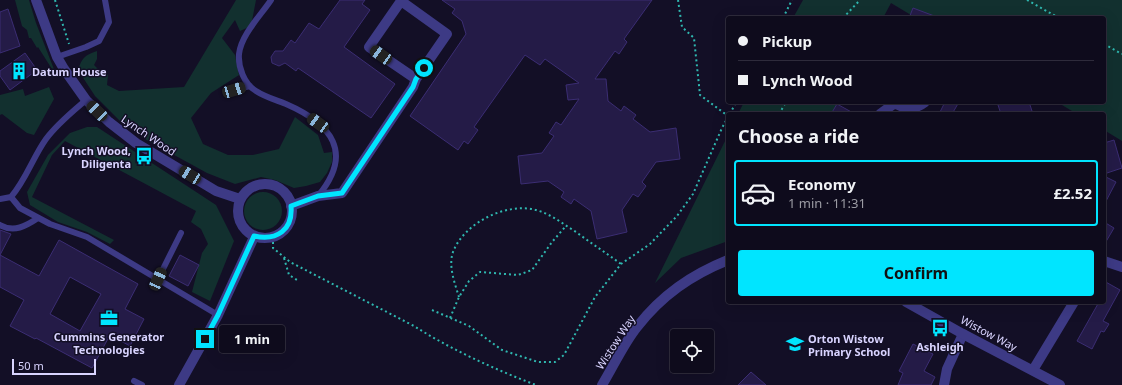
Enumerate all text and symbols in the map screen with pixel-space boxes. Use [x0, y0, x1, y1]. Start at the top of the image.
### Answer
text: Pickup [762, 31, 812, 51]
car [368, 43, 394, 67]
route start [415, 59, 433, 77]
building icon: Datum House [9, 61, 29, 81]
place label: Datum House [32, 64, 107, 79]
text: Lynch Wood [762, 70, 853, 90]
car [221, 81, 247, 99]
car [84, 98, 110, 124]
street label: Lynch Wood [119, 111, 179, 159]
car [305, 111, 331, 135]
text: Choose a ride [738, 124, 859, 148]
place label: Lynch Wood, Diligenta [61, 143, 131, 171]
bus stop icon: Lynch Wood, Diligenta [134, 146, 154, 166]
car [177, 164, 203, 186]
text: Economy [788, 174, 856, 194]
icon: car [740, 175, 776, 211]
text: £2.52 [1053, 183, 1092, 203]
text: 1 min · 11:31 [788, 194, 866, 212]
button: Confirm [738, 250, 1094, 296]
car [148, 266, 168, 292]
office icon: Cummins Generator Technologies [99, 308, 119, 328]
street label: Wistow Way [592, 312, 638, 372]
street label: Wistow Way [958, 312, 1020, 354]
bus stop icon: Ashleigh [930, 318, 950, 338]
callout: 1 min [219, 325, 285, 353]
place label: Cummins Generator Technologies [54, 329, 164, 357]
map controls [670, 329, 714, 373]
button: locate [670, 329, 714, 373]
route end [196, 330, 214, 348]
text: 1 min [234, 330, 270, 348]
place label: Orton Wistow Primary School [808, 331, 890, 359]
school or university icon: Orton Wistow Primary School [785, 334, 805, 354]
place label: Ashleigh [916, 339, 964, 354]
scale bar [12, 357, 96, 376]
text: 50 m [18, 358, 44, 373]

